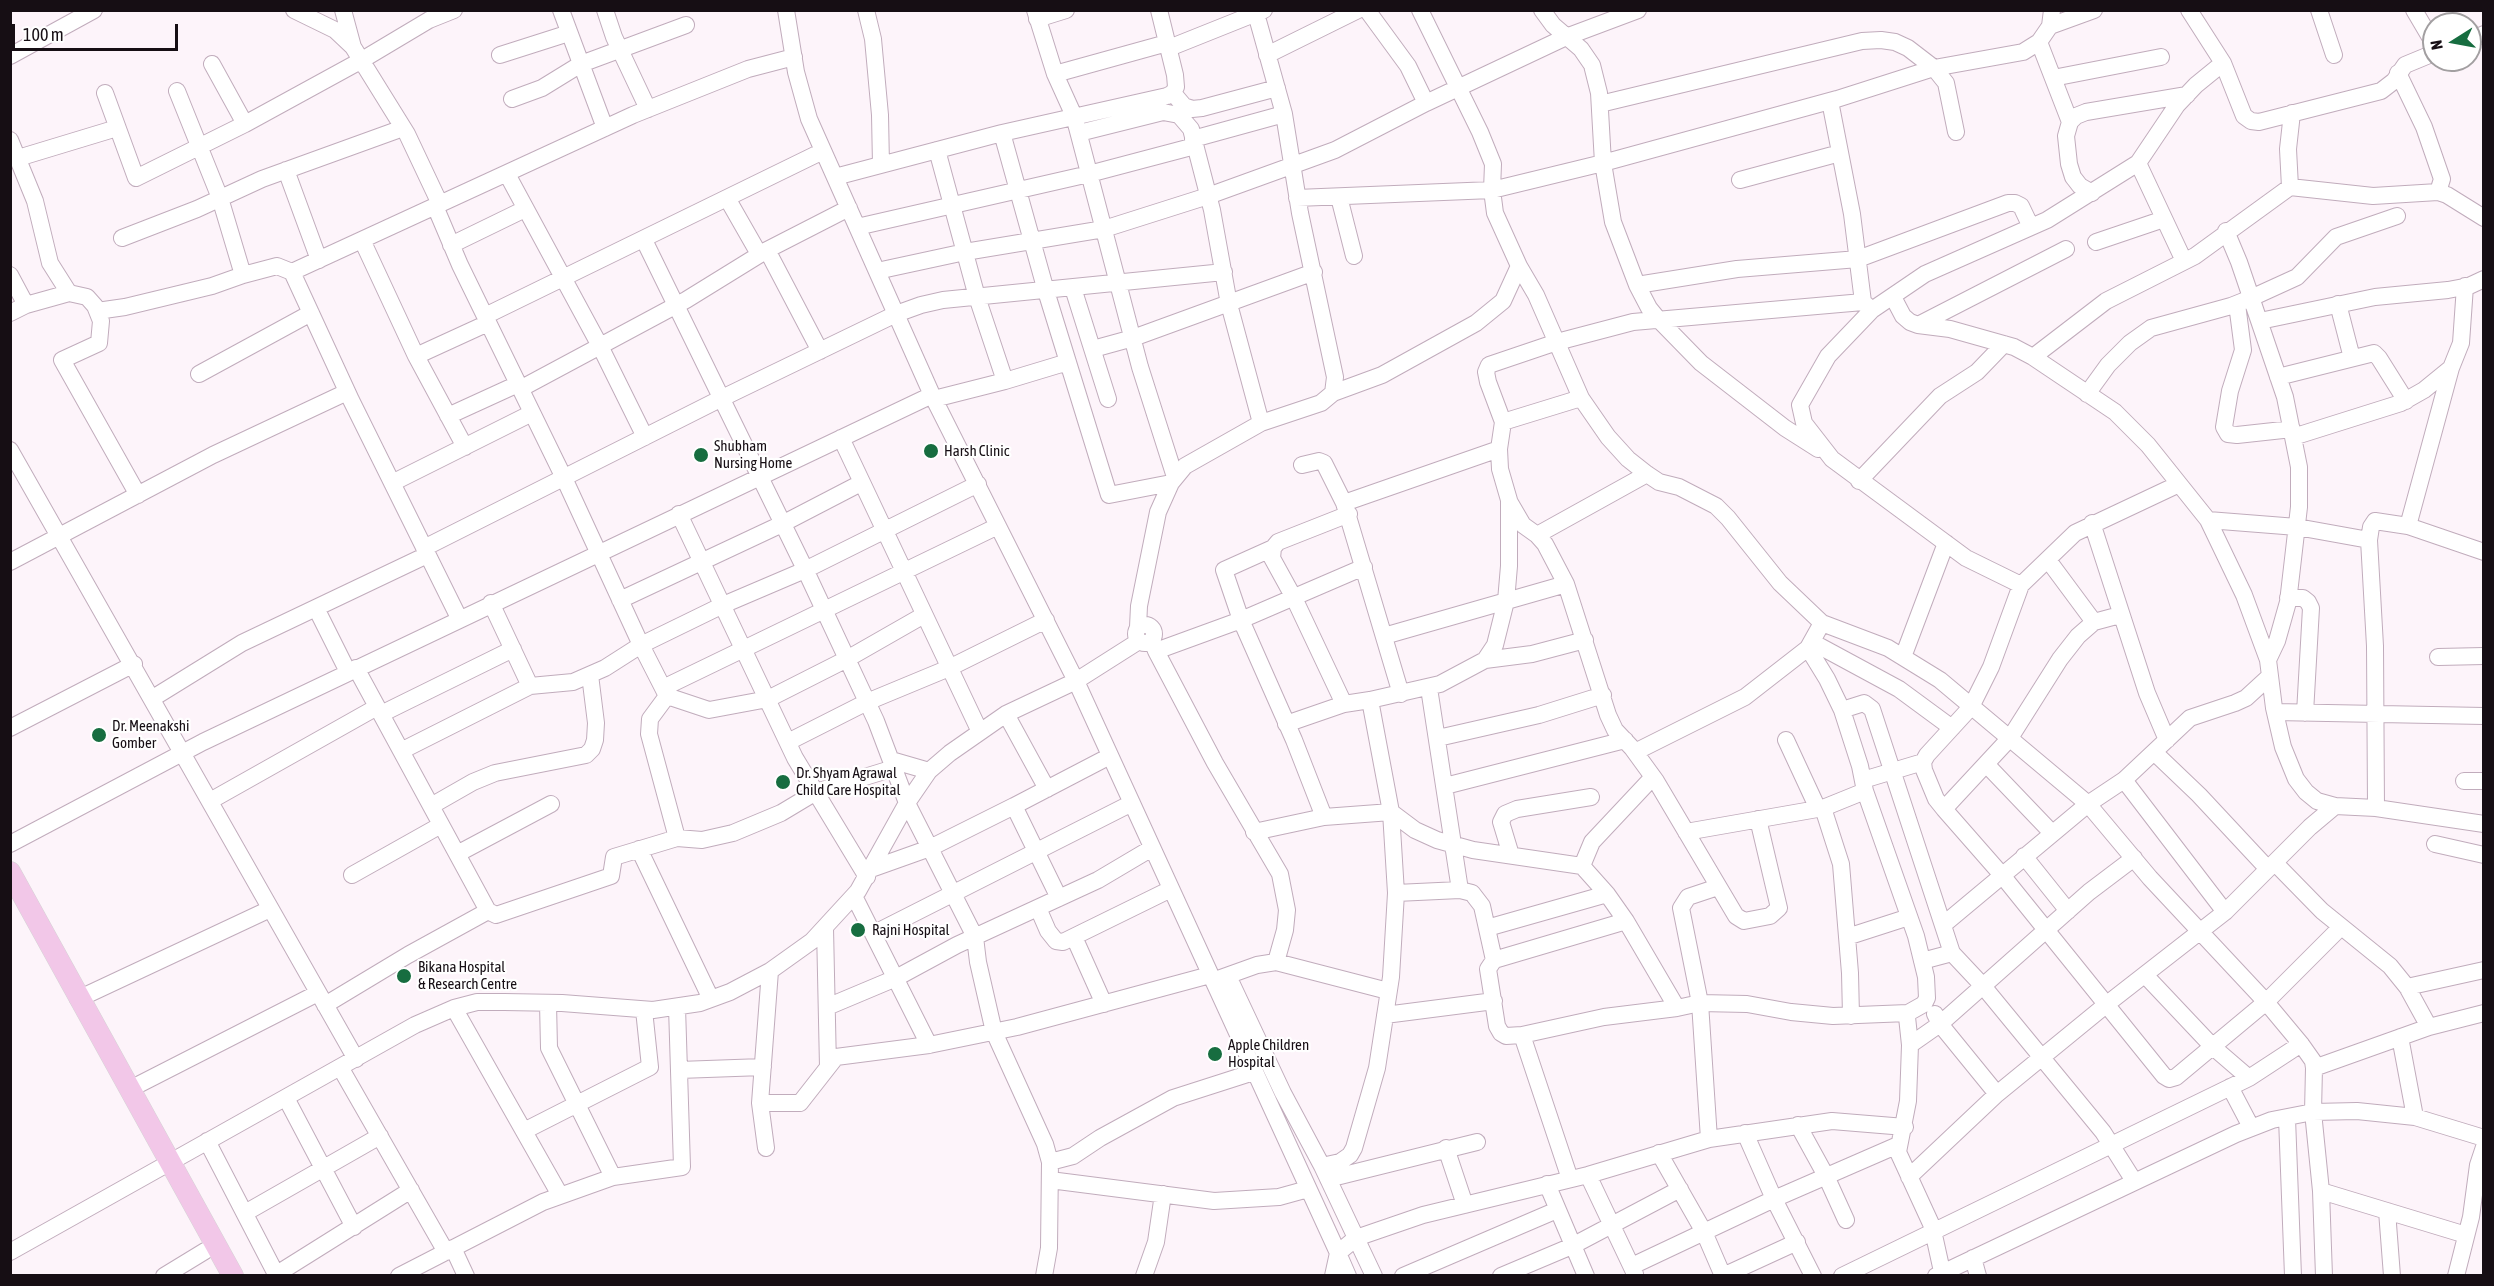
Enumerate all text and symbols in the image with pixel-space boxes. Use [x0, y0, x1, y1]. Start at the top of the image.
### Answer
scale bar [15, 12, 182, 50]
north arrow [2422, 12, 2482, 72]
text: 100 m [23, 24, 64, 45]
text: N [2427, 39, 2446, 51]
place label: Shubham Nursing Home [714, 437, 792, 472]
marker: Harsh Clinic [922, 442, 940, 460]
place label: Harsh Clinic [944, 442, 1009, 460]
marker: Shubham Nursing Home [692, 446, 710, 464]
place label: Dr. Meenakshi Gomber [112, 717, 189, 752]
marker: Dr. Meenakshi Gomber [90, 726, 108, 744]
place label: Dr. Shyam Agrawal Child Care Hospital [796, 764, 900, 799]
marker: Dr. Shyam Agrawal Child Care Hospital [774, 773, 792, 791]
marker: Rajni Hospital [849, 921, 867, 939]
place label: Rajni Hospital [872, 921, 950, 939]
place label: Bikana Hospital & Research Centre [418, 958, 517, 993]
marker: Bikana Hospital & Research Centre [395, 967, 413, 985]
place label: Apple Children Hospital [1228, 1036, 1309, 1071]
marker: Apple Children Hospital [1206, 1045, 1224, 1063]

